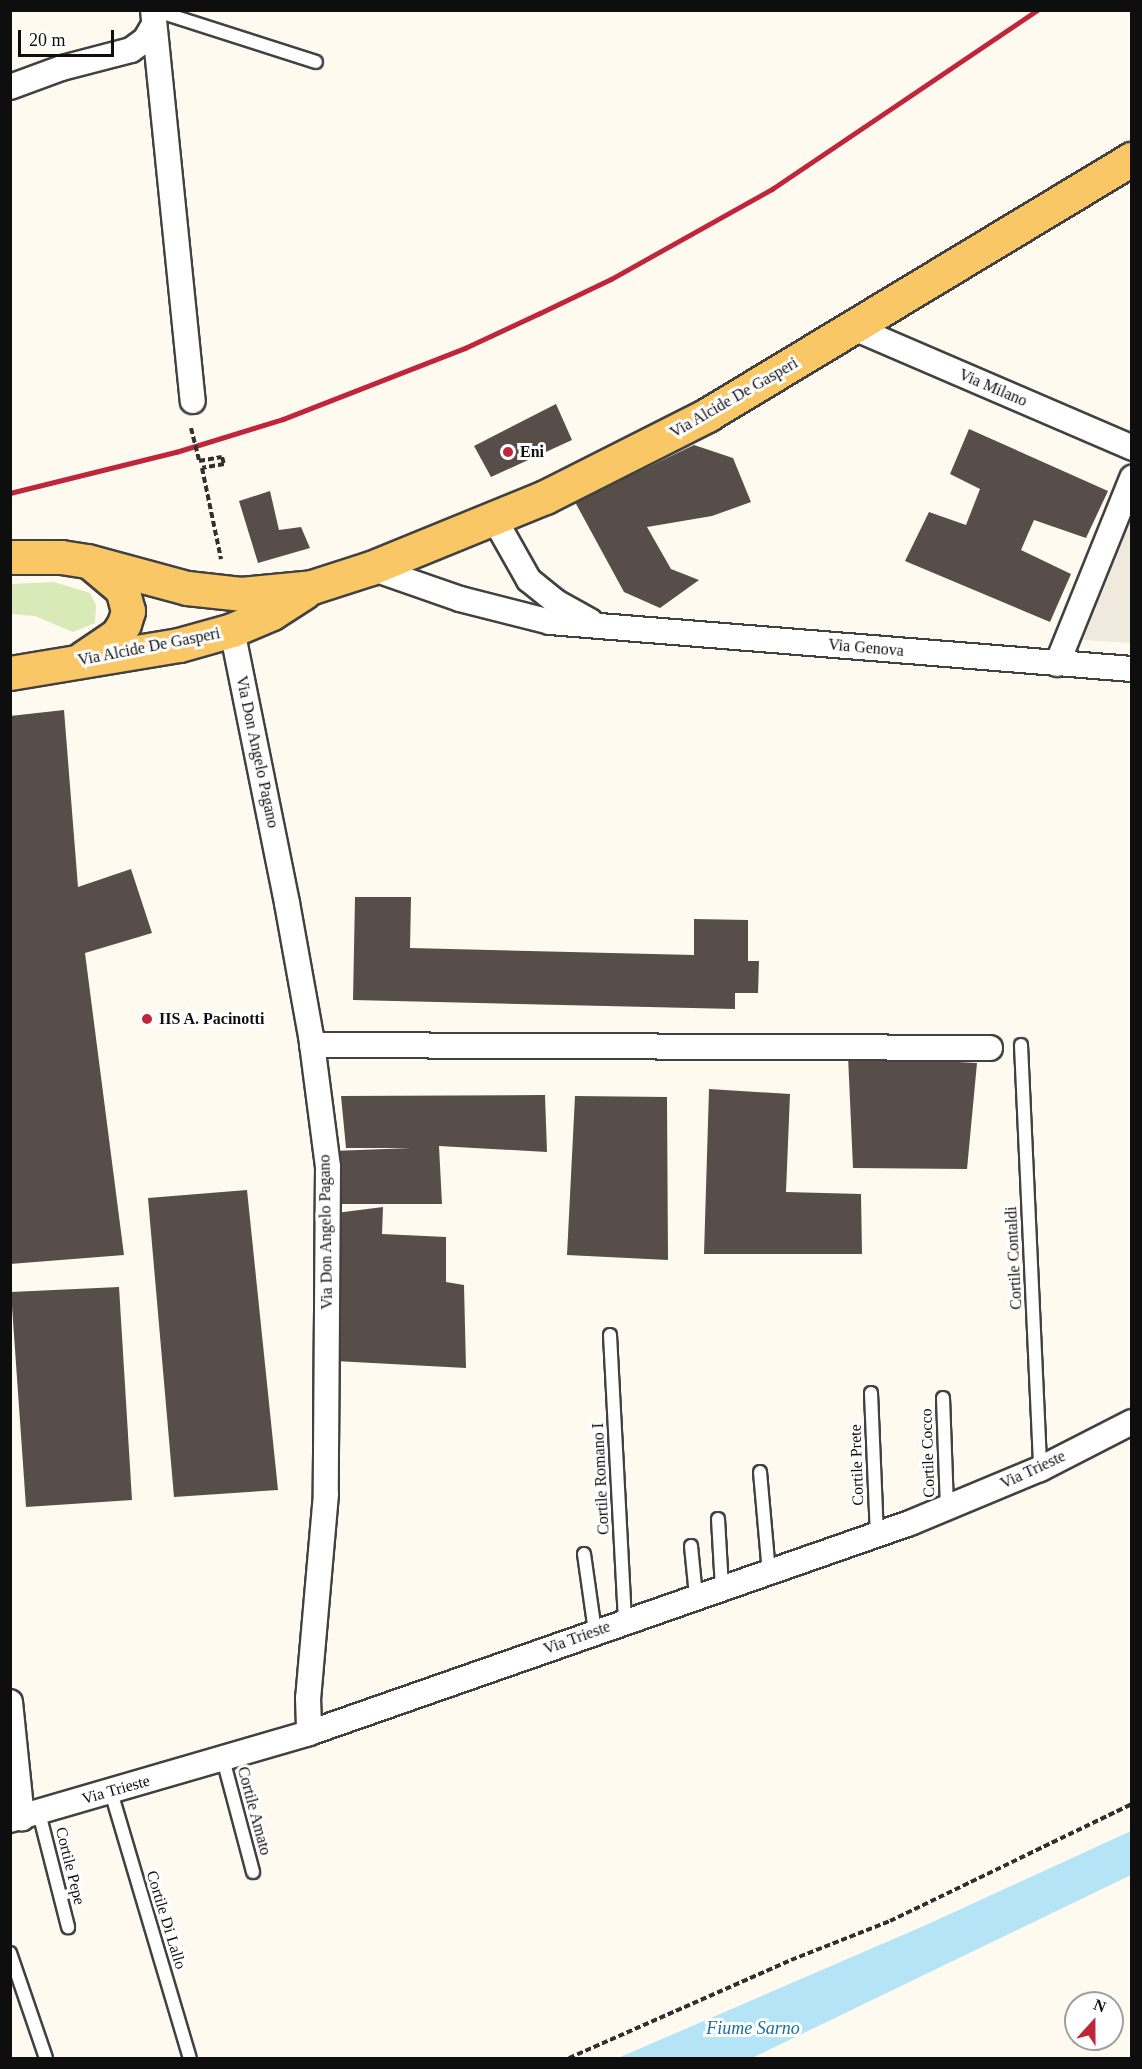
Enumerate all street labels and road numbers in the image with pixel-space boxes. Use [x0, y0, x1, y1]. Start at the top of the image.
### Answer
street label: Via Alcide De Gasperi [666, 353, 802, 443]
street label: Via Milano [956, 365, 1030, 411]
street label: Via Alcide De Gasperi [76, 624, 222, 670]
street label: Via Genova [827, 635, 905, 661]
street label: Via Don Angelo Pagano [231, 674, 283, 830]
street label: Via Don Angelo Pagano [315, 1154, 337, 1310]
street label: Cortile Contaldi [1002, 1206, 1026, 1310]
street label: Cortile Cocco [917, 1408, 939, 1498]
street label: Cortile Romano I [588, 1423, 614, 1535]
street label: Cortile Prete [846, 1424, 868, 1506]
street label: Via Trieste [997, 1447, 1069, 1493]
street label: Via Trieste [541, 1617, 613, 1659]
street label: Cortile Amato [233, 1764, 275, 1858]
street label: Via Trieste [80, 1771, 152, 1809]
street label: Cortile Pepe [51, 1825, 89, 1907]
street label: Cortile Di Lallo [142, 1868, 190, 1972]

